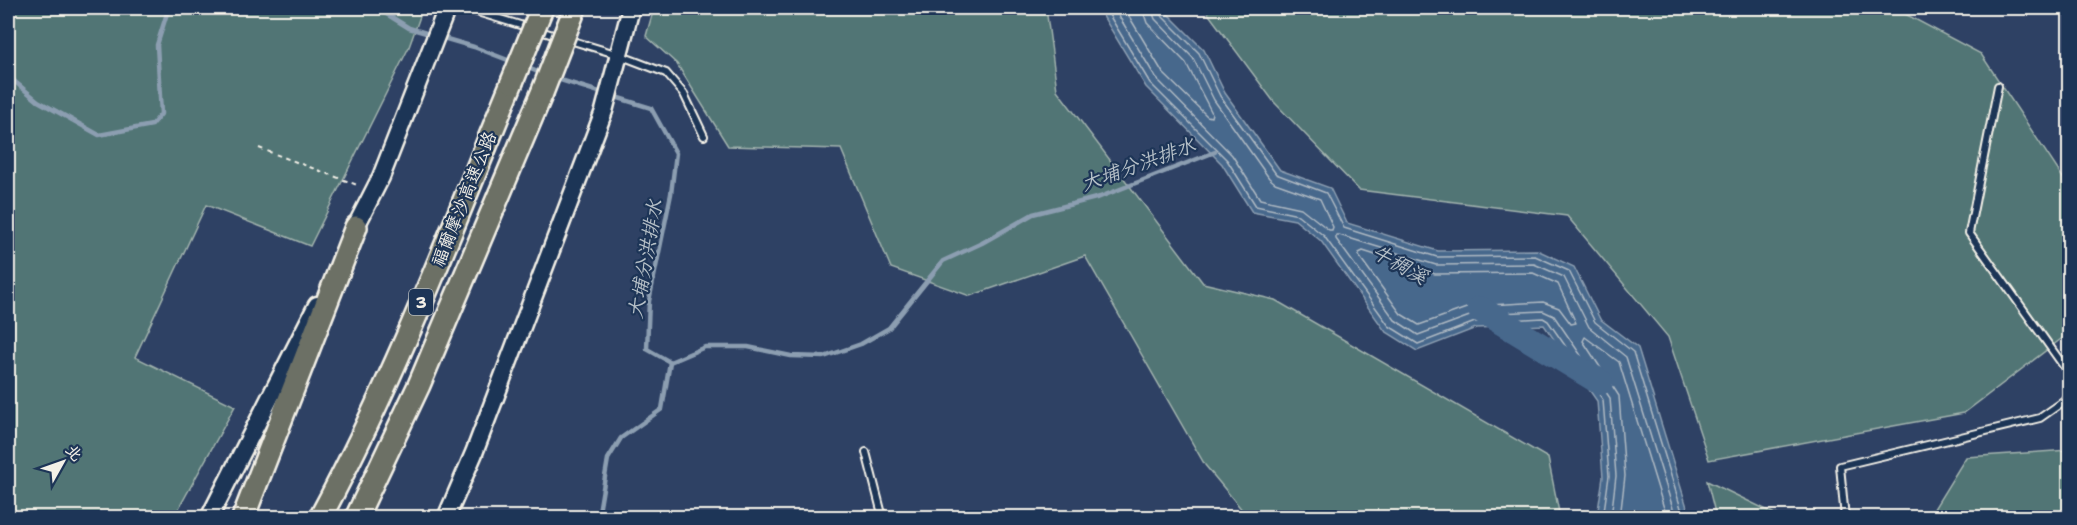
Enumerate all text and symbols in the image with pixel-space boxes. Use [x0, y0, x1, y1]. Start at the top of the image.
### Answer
street label: 福爾摩沙高速公路 [426, 128, 502, 270]
water label: 大埔分洪排水 [1077, 131, 1200, 197]
water label: 大埔分洪排水 [622, 197, 668, 320]
water label: 牛稠溪 [1367, 238, 1433, 290]
road number: 3 [409, 289, 433, 315]
north arrow [33, 432, 93, 492]
text: 北 [61, 440, 87, 466]

